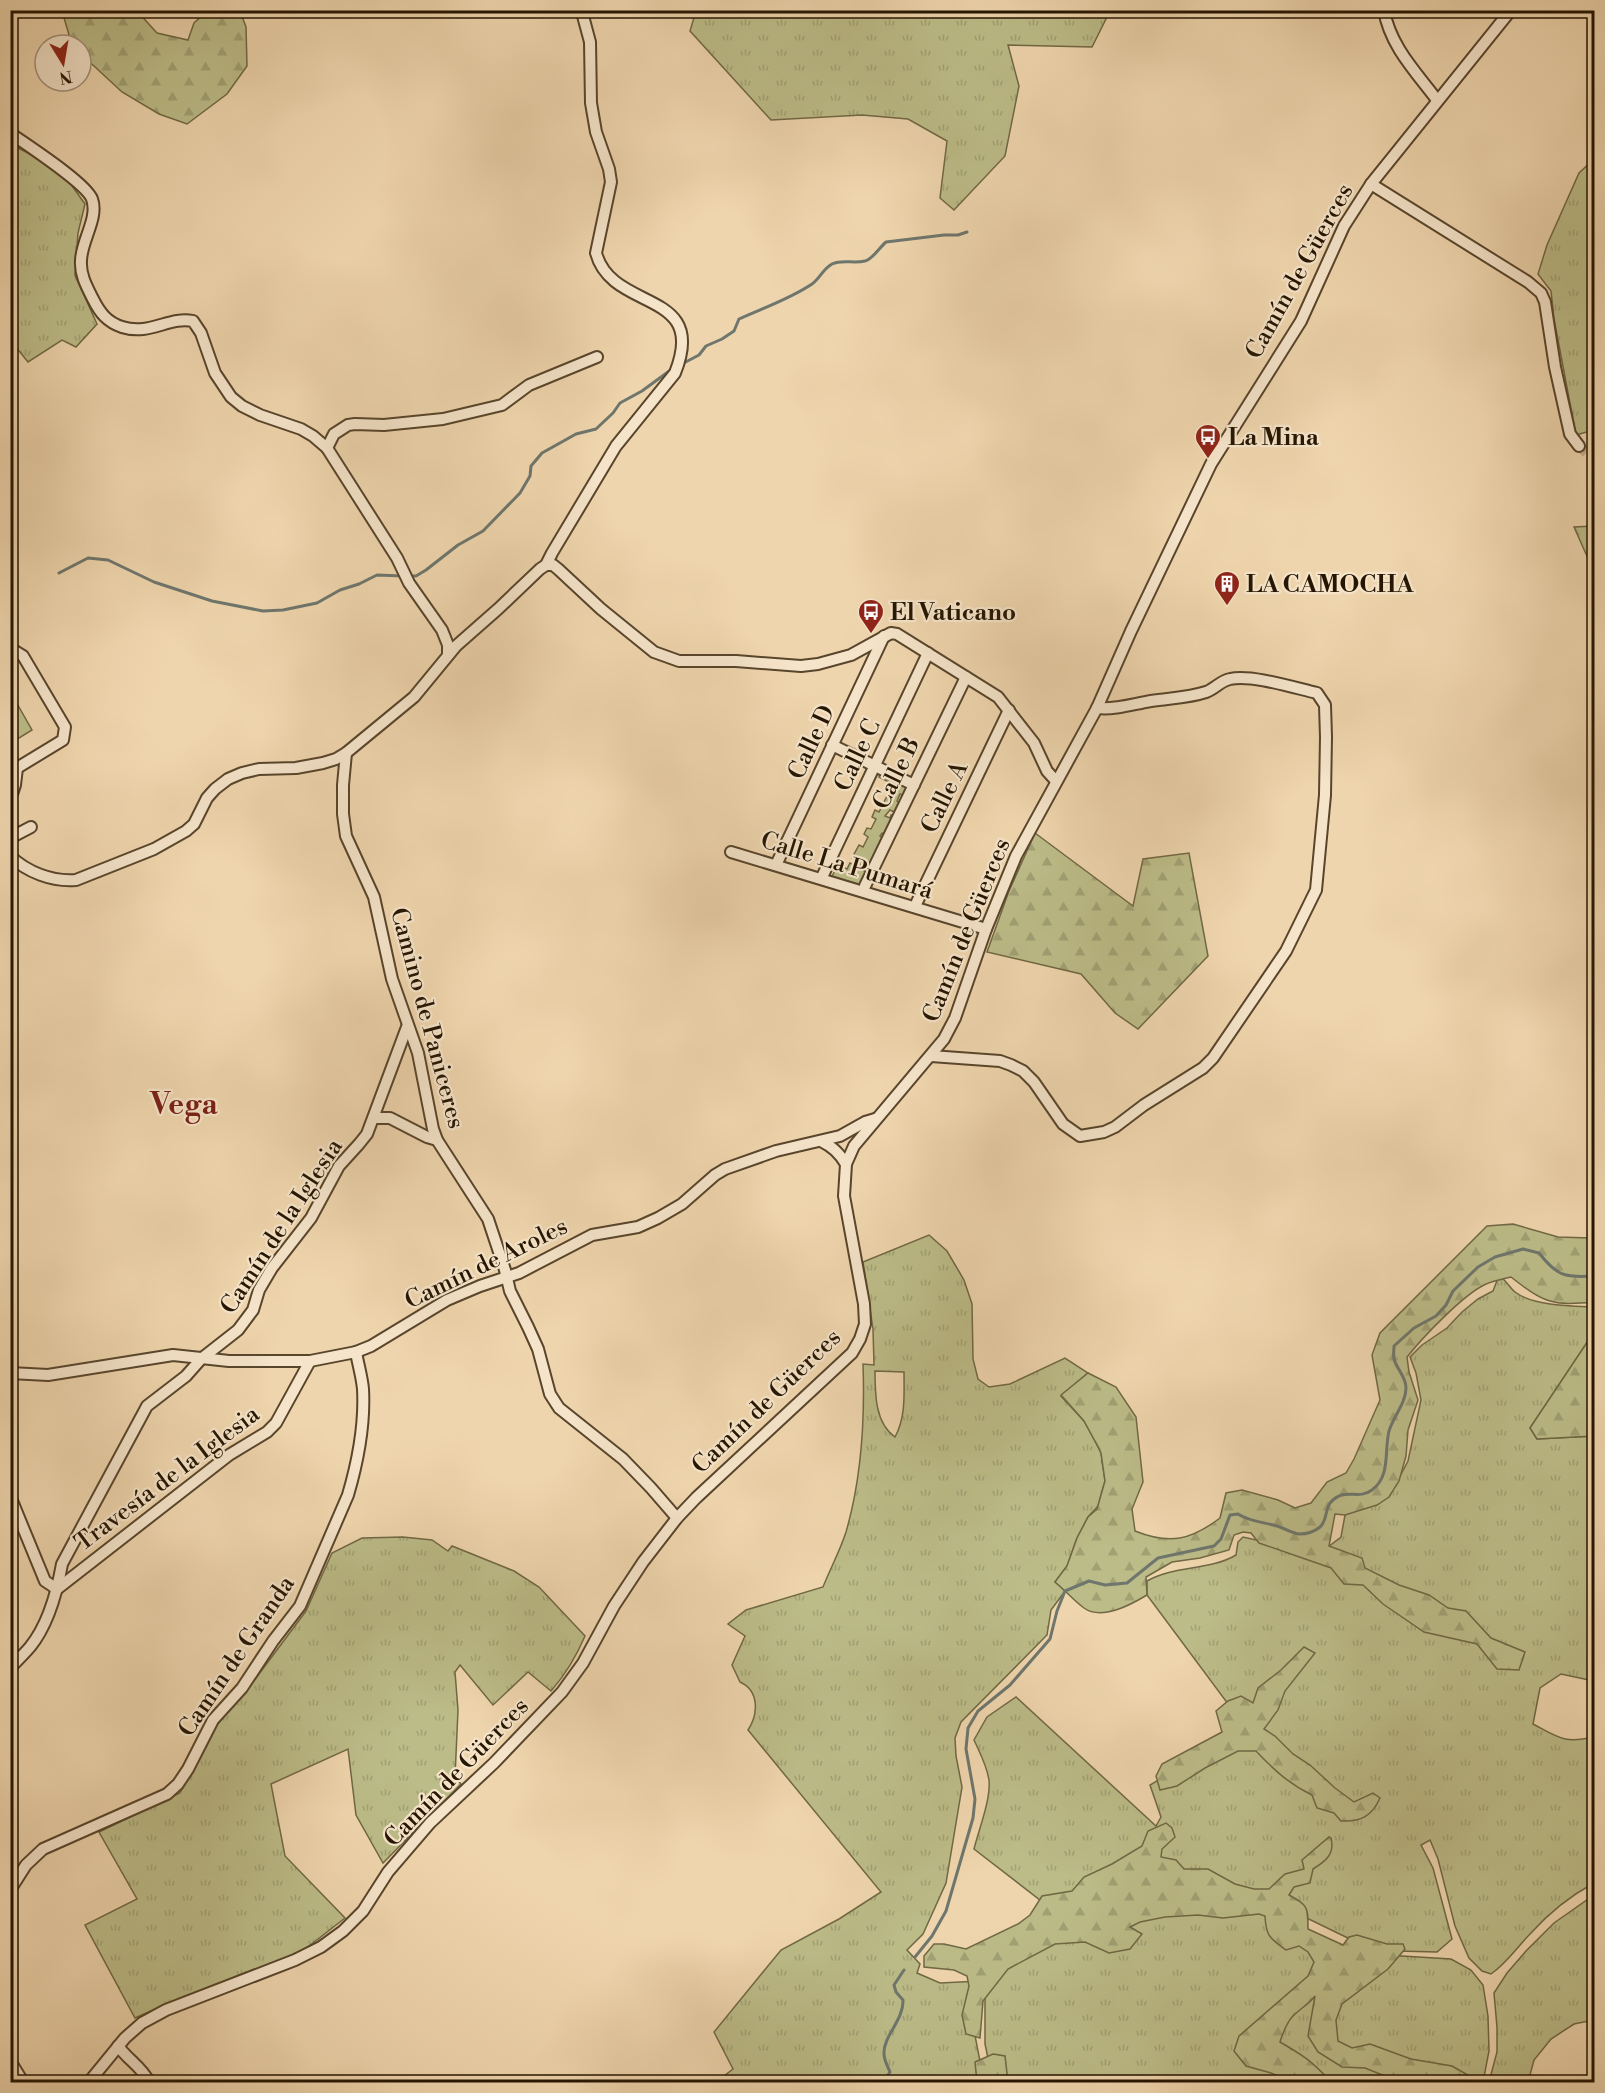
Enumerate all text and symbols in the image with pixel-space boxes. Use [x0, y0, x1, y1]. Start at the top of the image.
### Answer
north arrow [33, 33, 93, 93]
text: N [57, 66, 74, 88]
street label: Camín de Güerces [1239, 179, 1360, 364]
bus stop icon: La Mina [1193, 422, 1223, 460]
place label: La Mina [1228, 423, 1320, 453]
building icon: LA CAMOCHA [1212, 569, 1242, 607]
place label: LA CAMOCHA [1246, 570, 1414, 600]
bus stop icon: El Vaticano [856, 597, 886, 635]
place label: El Vaticano [890, 598, 1016, 628]
street label: Calle D [782, 700, 842, 784]
street label: Calle C [828, 714, 888, 796]
street label: Calle B [867, 732, 927, 815]
street label: Calle A [915, 756, 975, 838]
street label: Calle La Pumará [757, 825, 937, 907]
street label: Camín de Güerces [916, 834, 1018, 1027]
street label: Camino de Paniceres [383, 904, 471, 1132]
district label: Vega [149, 1086, 218, 1124]
street label: Camín de la Iglesia [214, 1133, 350, 1320]
street label: Camín de Aroles [400, 1212, 573, 1316]
street label: Camín de Güerces [686, 1323, 848, 1481]
street label: Travesía de la Iglesia [69, 1399, 267, 1558]
street label: Camín de Granda [172, 1570, 302, 1743]
street label: Camín de Güerces [378, 1692, 536, 1854]

